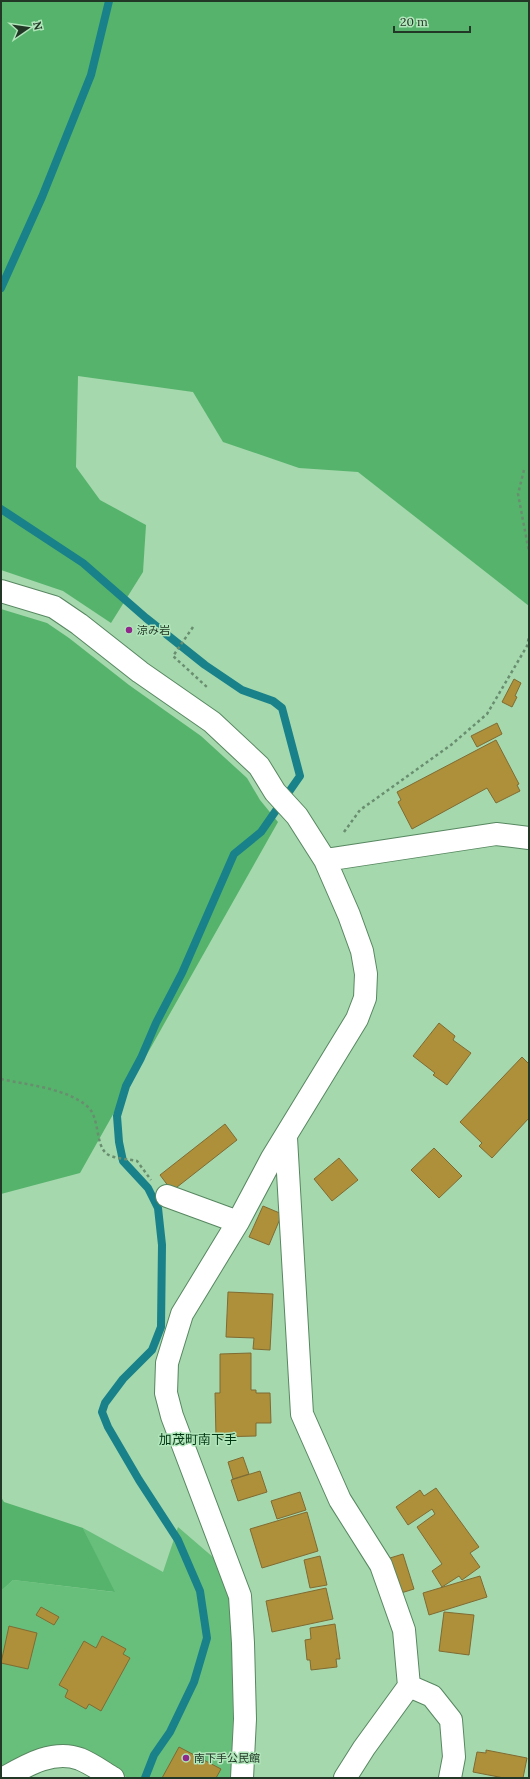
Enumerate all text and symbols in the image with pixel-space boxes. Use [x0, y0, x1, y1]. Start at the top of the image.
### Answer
north arrow [8, 8, 48, 48]
scale bar [394, 8, 470, 34]
text: 20 m [400, 14, 428, 29]
text: N [30, 20, 46, 32]
place label: 涼み岩 [137, 623, 170, 637]
marker: 涼み岩 [124, 625, 134, 635]
district label: 加茂町南下手 [159, 1431, 237, 1448]
place label: 南下手公民館 [194, 1751, 260, 1765]
marker: 南下手公民館 [181, 1753, 191, 1763]

